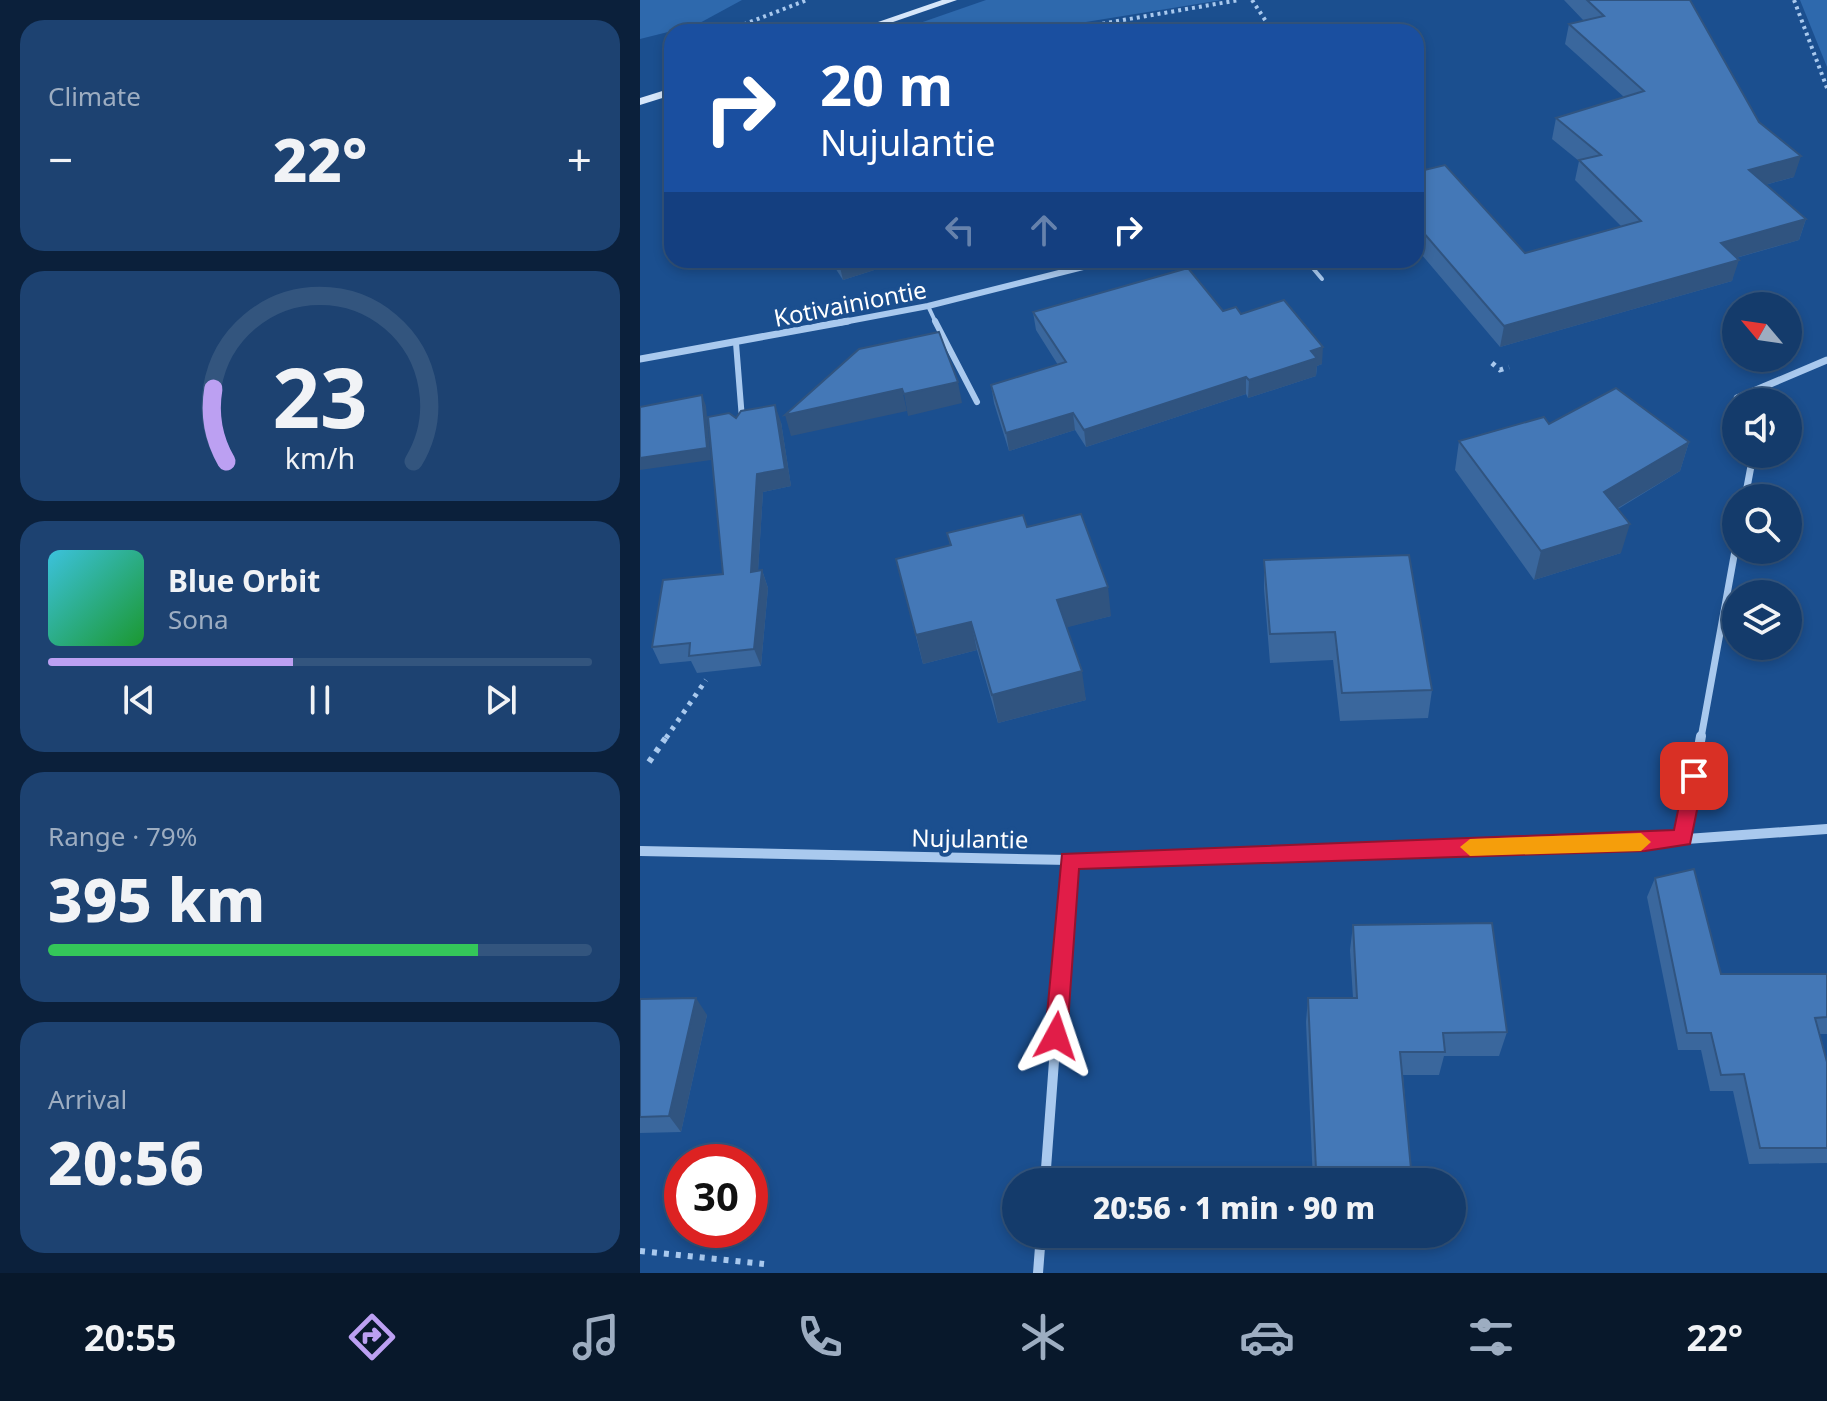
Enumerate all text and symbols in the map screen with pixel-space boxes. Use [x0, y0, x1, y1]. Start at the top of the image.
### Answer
text: 20 m [820, 46, 953, 122]
icon: right [688, 56, 792, 160]
text: Climate [48, 78, 141, 114]
text: 22° [273, 118, 367, 200]
text: Nujulantie [820, 118, 995, 167]
text: − [48, 129, 73, 189]
text: + [567, 129, 592, 189]
icon: left [938, 208, 982, 252]
icon: ahead [1022, 208, 1066, 252]
icon: right [1106, 208, 1150, 252]
street label: Kotivainiontie [771, 272, 929, 334]
north arrow [1722, 292, 1802, 372]
map controls [1722, 292, 1802, 660]
text: 23 [272, 338, 368, 451]
button: sound [1722, 388, 1802, 468]
text: km/h [285, 438, 355, 477]
button: search [1722, 484, 1802, 564]
text: Blue Orbit [168, 560, 320, 601]
button: layers [1722, 580, 1802, 660]
text: Sona [168, 601, 229, 637]
icon: previous [117, 678, 161, 722]
icon: pause [298, 678, 342, 722]
icon: next [479, 678, 523, 722]
pin [1660, 742, 1728, 810]
icon: arrive [1672, 754, 1716, 798]
text: Range · 79% [48, 818, 197, 854]
street label: Nujulantie [911, 820, 1029, 856]
text: 395 km [48, 858, 265, 940]
position arrow [1014, 994, 1098, 1078]
text: Arrival [48, 1081, 127, 1117]
text: 20:56 [48, 1121, 204, 1203]
speed limit sign: 30 [664, 1144, 768, 1248]
text: 20:56 · 1 min · 90 m [1093, 1187, 1375, 1228]
icon: directions [344, 1309, 400, 1365]
icon: music [568, 1309, 624, 1365]
icon: phone [792, 1309, 848, 1365]
icon: climate [1015, 1309, 1071, 1365]
icon: car [1239, 1309, 1295, 1365]
icon: filters [1463, 1309, 1519, 1365]
text: 20:55 [84, 1313, 176, 1362]
text: 22° [1687, 1313, 1743, 1362]

